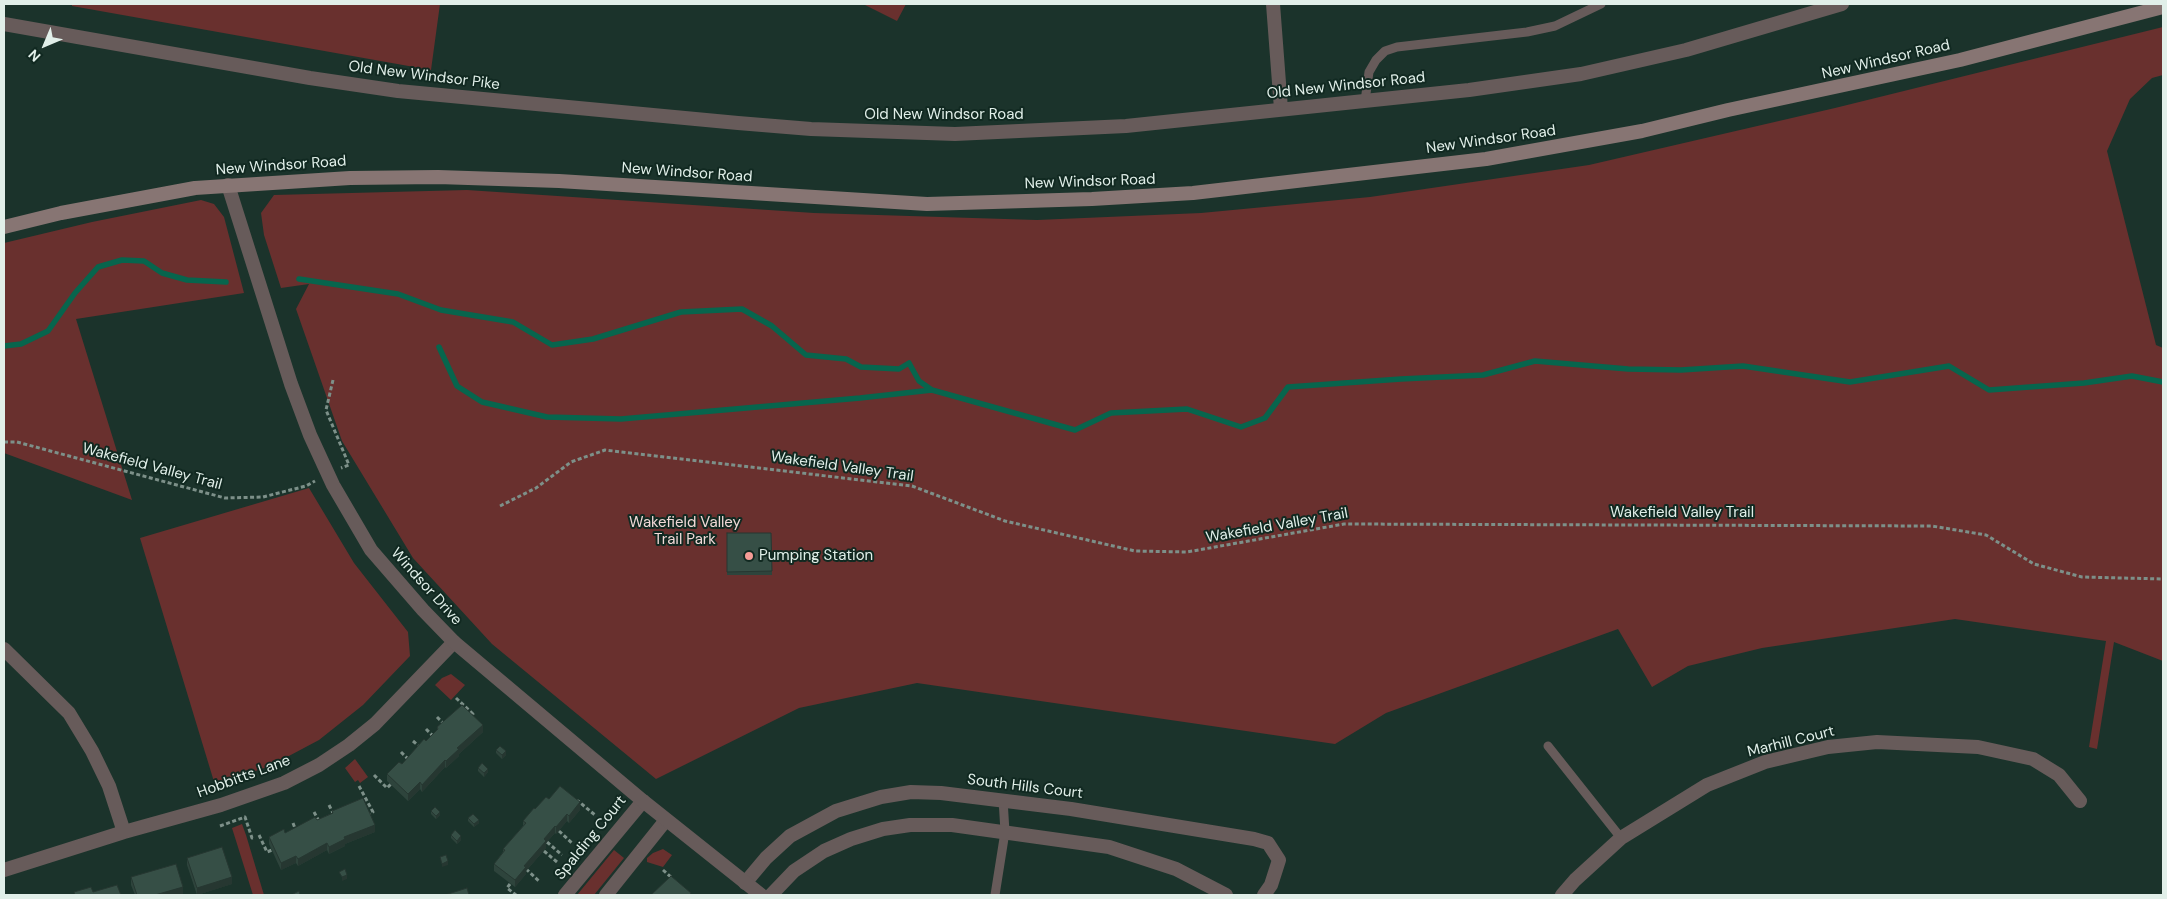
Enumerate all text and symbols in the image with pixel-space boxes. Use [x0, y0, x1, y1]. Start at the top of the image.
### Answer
north arrow [20, 20, 70, 70]
street label: New Windsor Road [1820, 36, 1952, 84]
text: N [24, 46, 44, 66]
street label: Old New Windsor Pike [347, 58, 501, 94]
street label: Old New Windsor Road [1266, 69, 1426, 103]
street label: Old New Windsor Road [864, 106, 1024, 124]
street label: New Windsor Road [1425, 122, 1557, 158]
street label: New Windsor Road [215, 152, 347, 180]
street label: New Windsor Road [621, 159, 753, 187]
street label: New Windsor Road [1024, 171, 1156, 193]
street label: Wakefield Valley Trail [80, 440, 224, 494]
street label: Wakefield Valley Trail [769, 448, 915, 486]
street label: Wakefield Valley Trail [1610, 504, 1754, 522]
street label: Wakefield Valley Trail [1205, 505, 1349, 547]
park label: Wakefield Valley Trail Park [629, 514, 741, 549]
street label: Windsor Drive [387, 545, 465, 629]
place label: Pumping Station [759, 547, 873, 565]
marker: Pumping Station [743, 550, 755, 562]
street label: Marhill Court [1746, 723, 1836, 761]
street label: Hobbitts Lane [195, 752, 293, 802]
street label: South Hills Court [966, 771, 1084, 803]
street label: Spalding Court [552, 792, 630, 884]

